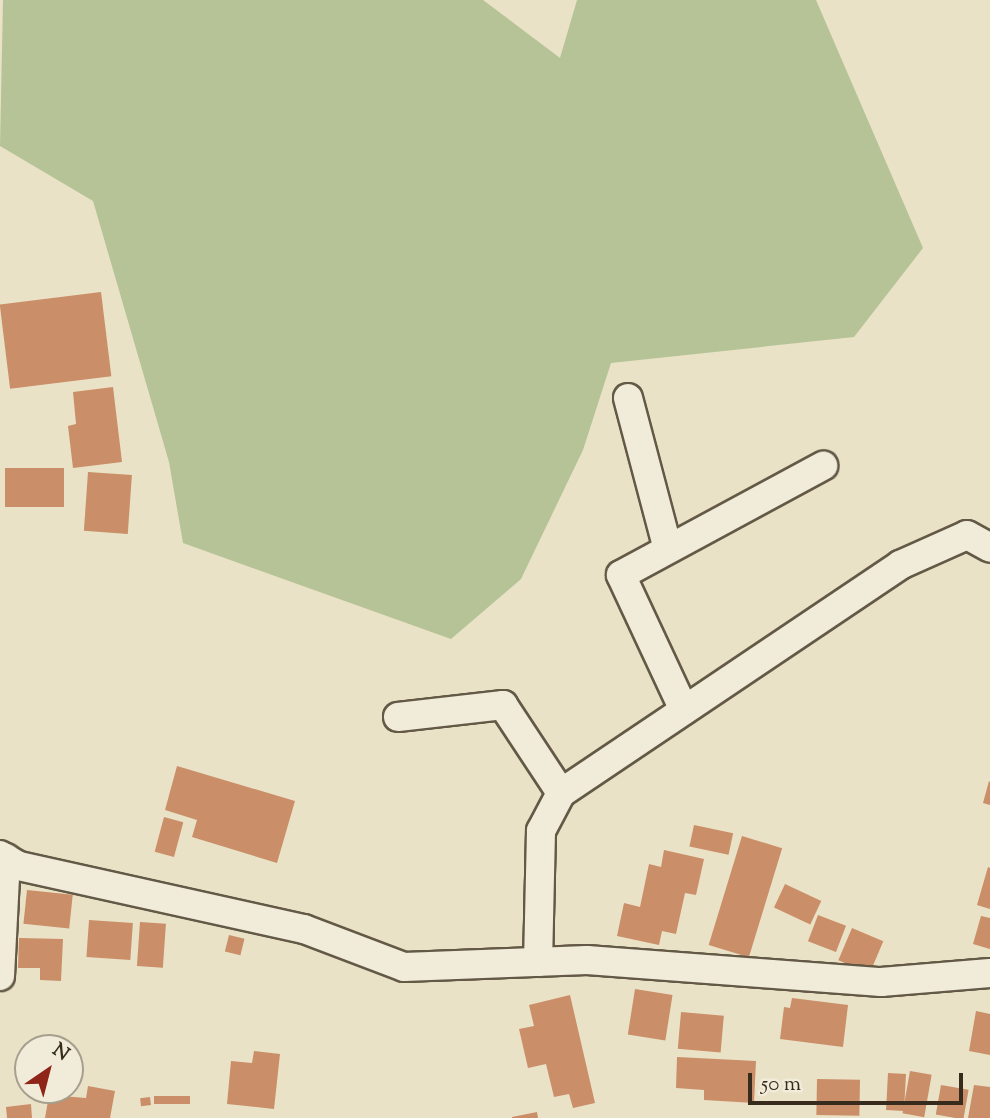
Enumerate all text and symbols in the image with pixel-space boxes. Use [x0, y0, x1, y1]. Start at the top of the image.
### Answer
north arrow [14, 1034, 84, 1104]
text: N [46, 1038, 74, 1068]
scale bar [752, 1058, 967, 1102]
text: 50 m [761, 1070, 801, 1100]

